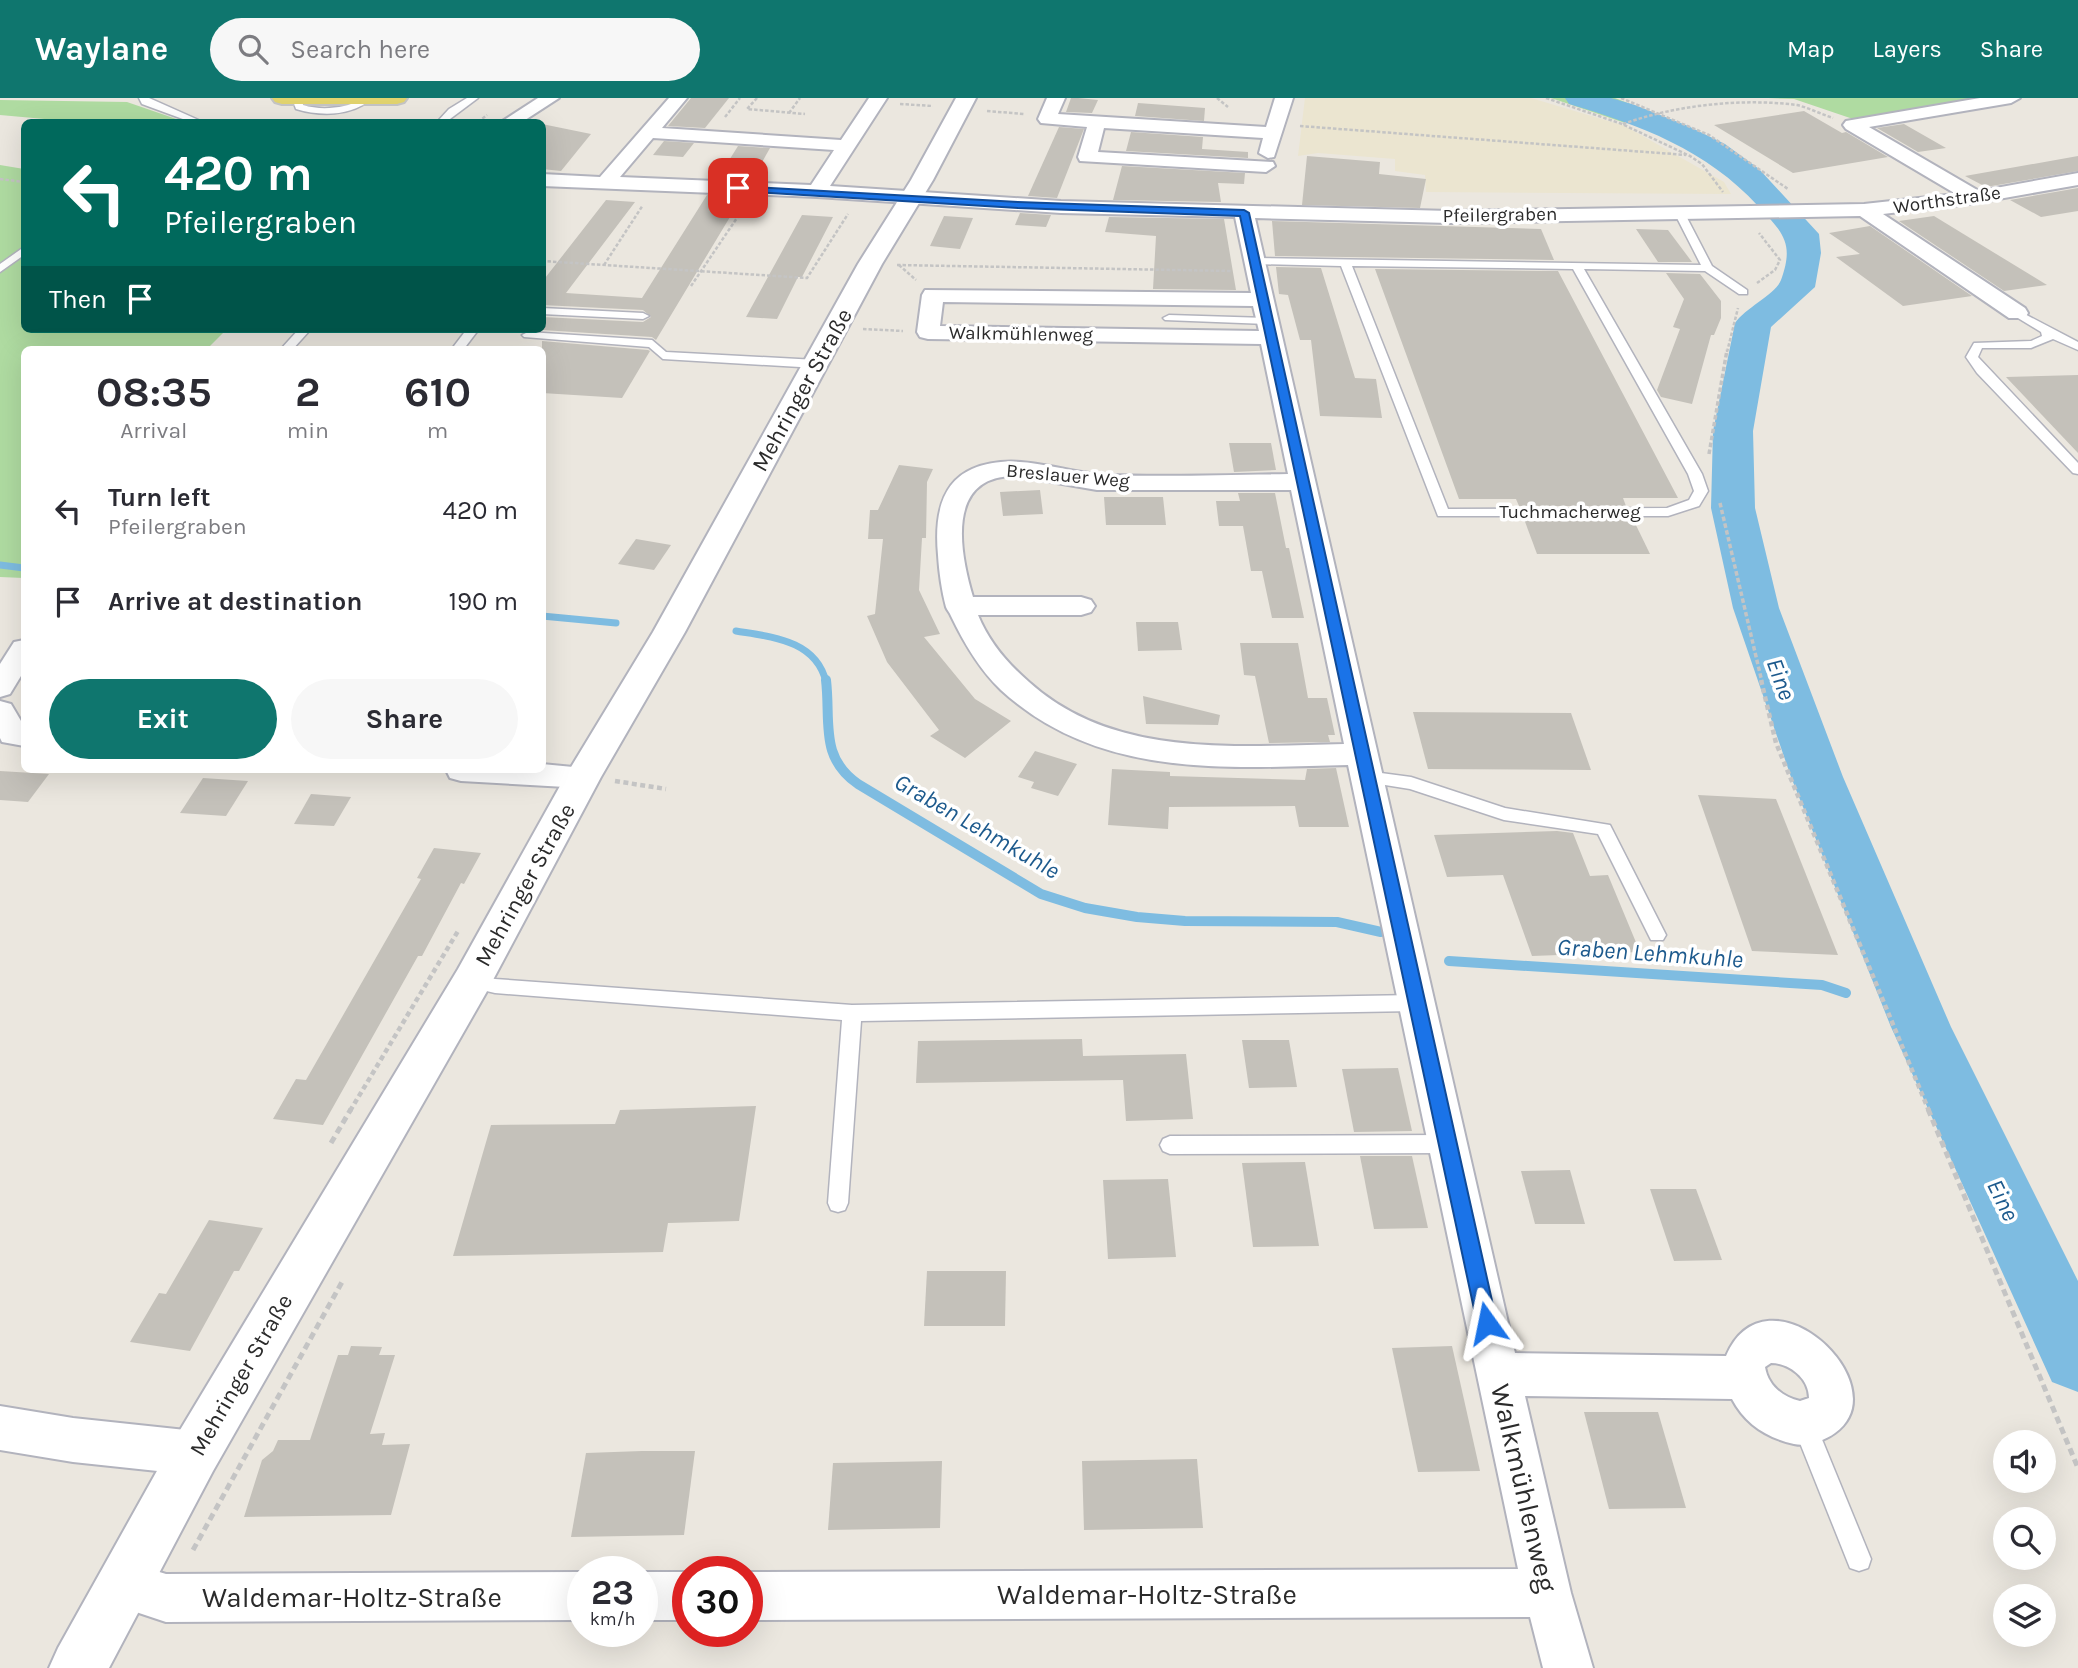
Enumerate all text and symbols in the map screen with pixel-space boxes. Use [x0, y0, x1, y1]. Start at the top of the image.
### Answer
search box [210, 18, 700, 81]
text: Waylane [35, 30, 168, 68]
icon: search [234, 30, 272, 68]
text: Search here [290, 34, 430, 65]
text: Map [1787, 35, 1835, 63]
text: Layers [1873, 35, 1942, 63]
text: Share [1980, 35, 2043, 63]
text: 420 m [164, 145, 313, 202]
icon: left [49, 147, 140, 238]
pin [708, 158, 768, 218]
icon: arrive [719, 169, 757, 207]
street label: Worthstraße [1892, 182, 2002, 218]
street label: Pfeilergraben [1443, 203, 1557, 227]
text: Pfeilergraben [164, 204, 357, 241]
icon: arrive [121, 280, 159, 318]
text: Then [49, 284, 107, 315]
street label: Mehringer Straße [746, 304, 858, 476]
street label: Walkmühlenweg [949, 322, 1094, 346]
text: 08:35 [96, 367, 212, 417]
text: 2 [295, 367, 320, 417]
text: 610 [404, 367, 471, 417]
text: Arrival [120, 417, 188, 444]
text: min [287, 417, 329, 444]
text: m [427, 417, 448, 444]
street label: Breslauer Weg [1005, 460, 1131, 492]
text: Turn left [108, 482, 210, 513]
icon: left [49, 492, 87, 530]
text: 420 m [442, 495, 518, 526]
street label: Tuchmacherweg [1499, 501, 1641, 523]
text: Pfeilergraben [108, 513, 247, 540]
icon: arrive [49, 583, 87, 621]
text: Arrive at destination [108, 586, 362, 617]
text: 190 m [448, 586, 518, 617]
water label: Eine [1761, 654, 1801, 704]
button: Exit [49, 679, 277, 759]
button: Share [291, 679, 518, 759]
water label: Graben Lehmkuhle [889, 767, 1065, 885]
street label: Mehringer Straße [469, 799, 581, 971]
water label: Graben Lehmkuhle [1556, 933, 1744, 973]
water label: Eine [1981, 1175, 2025, 1225]
position arrow [1450, 1286, 1524, 1360]
street label: Mehringer Straße [184, 1289, 298, 1461]
street label: Walkmühlenweg [1484, 1381, 1564, 1596]
map controls [1993, 1430, 2056, 1647]
button: sound [1993, 1430, 2056, 1493]
button: search [1993, 1507, 2056, 1570]
speed limit sign: 30 [672, 1556, 763, 1647]
text: 23 [591, 1572, 634, 1613]
street label: Waldemar-Holtz-Straße [997, 1578, 1297, 1611]
street label: Waldemar-Holtz-Straße [202, 1581, 502, 1614]
button: layers [1993, 1584, 2056, 1647]
text: km/h [590, 1608, 635, 1630]

